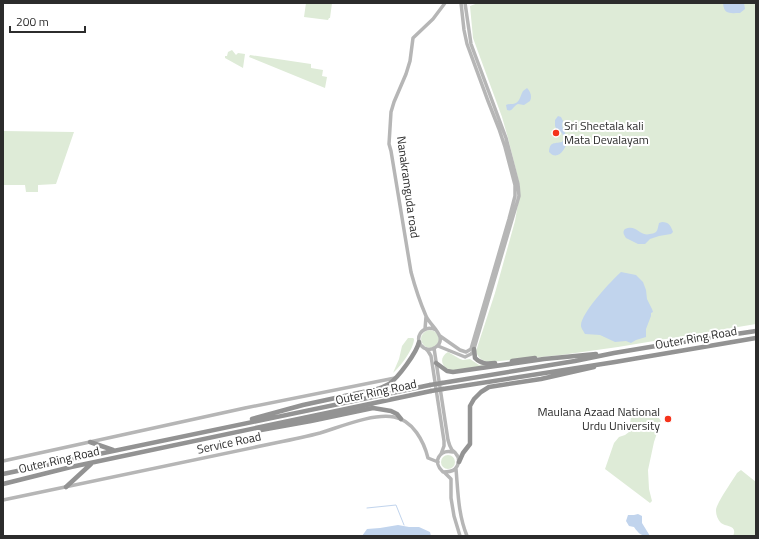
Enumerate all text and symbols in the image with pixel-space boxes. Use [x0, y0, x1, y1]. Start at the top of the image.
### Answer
scale bar [10, 8, 85, 34]
text: 200 m [16, 12, 49, 31]
place label: Sri Sheetala kali Mata Devalayam [564, 116, 649, 149]
marker: Sri Sheetala kali Mata Devalayam [551, 128, 561, 138]
street label: Nanakramguda road [392, 135, 425, 239]
street label: Outer Ring Road [654, 321, 738, 354]
street label: Outer Ring Road [334, 374, 418, 409]
place label: Maulana Azaad National Urdu University [538, 402, 660, 435]
marker: Maulana Azaad National Urdu University [663, 414, 673, 424]
street label: Service Road [195, 426, 263, 459]
street label: Outer Ring Road [17, 441, 101, 478]

